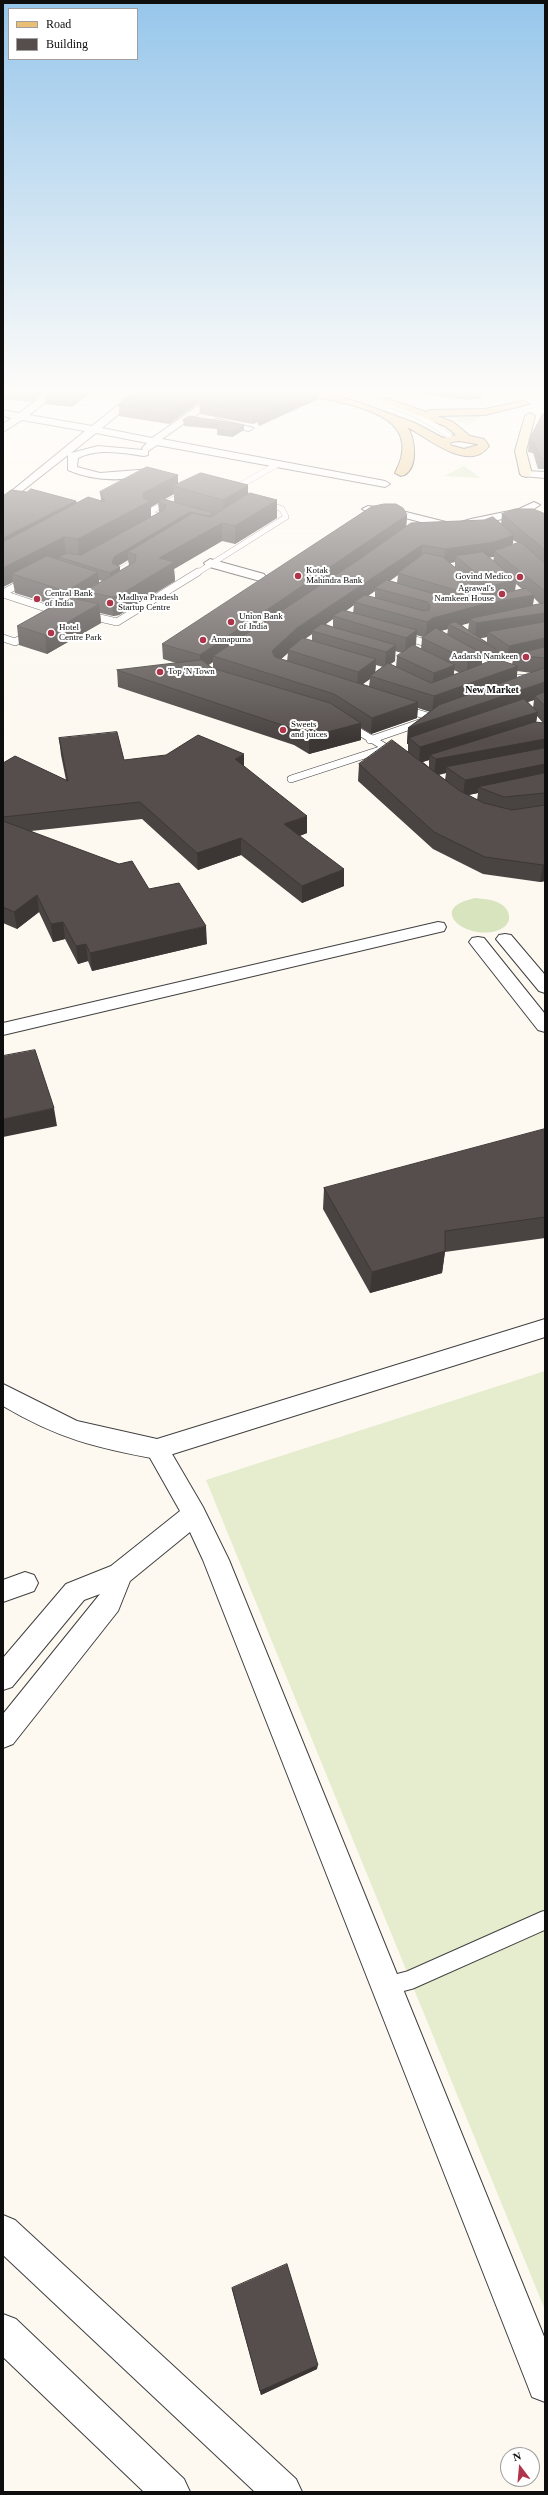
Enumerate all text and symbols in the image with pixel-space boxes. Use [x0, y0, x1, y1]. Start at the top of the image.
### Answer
legend [8, 8, 138, 60]
text: Road [46, 17, 71, 31]
text: Building [46, 37, 88, 51]
place label: Kotak Mahindra Bank [306, 566, 362, 587]
marker: Kotak Mahindra Bank [293, 571, 303, 581]
place label: Govind Medico [455, 572, 512, 582]
marker: Govind Medico [515, 572, 525, 582]
place label: Agrawal's Namkeen House [434, 584, 494, 605]
place label: Central Bank of India [45, 589, 93, 610]
marker: Agrawal's Namkeen House [497, 589, 507, 599]
place label: Madhya Pradesh Startup Centre [118, 593, 178, 614]
marker: Central Bank of India [32, 594, 42, 604]
marker: Madhya Pradesh Startup Centre [105, 598, 115, 608]
place label: Union Bank of India [239, 612, 283, 633]
marker: Union Bank of India [226, 617, 236, 627]
place label: Hotel Centre Park [59, 623, 102, 644]
marker: Hotel Centre Park [46, 628, 56, 638]
marker: Annapurna [198, 635, 208, 645]
place label: Annapurna [211, 635, 251, 645]
place label: Aadarsh Namkeen [451, 652, 518, 662]
marker: Aadarsh Namkeen [521, 652, 531, 662]
marker: Top 'N Town [155, 667, 165, 677]
place label: Top 'N Town [168, 667, 215, 677]
district label: New Market [465, 684, 519, 696]
place label: Sweets and juices [291, 720, 327, 741]
marker: Sweets and juices [278, 725, 288, 735]
north arrow [500, 2447, 540, 2487]
text: N [511, 2450, 522, 2463]

